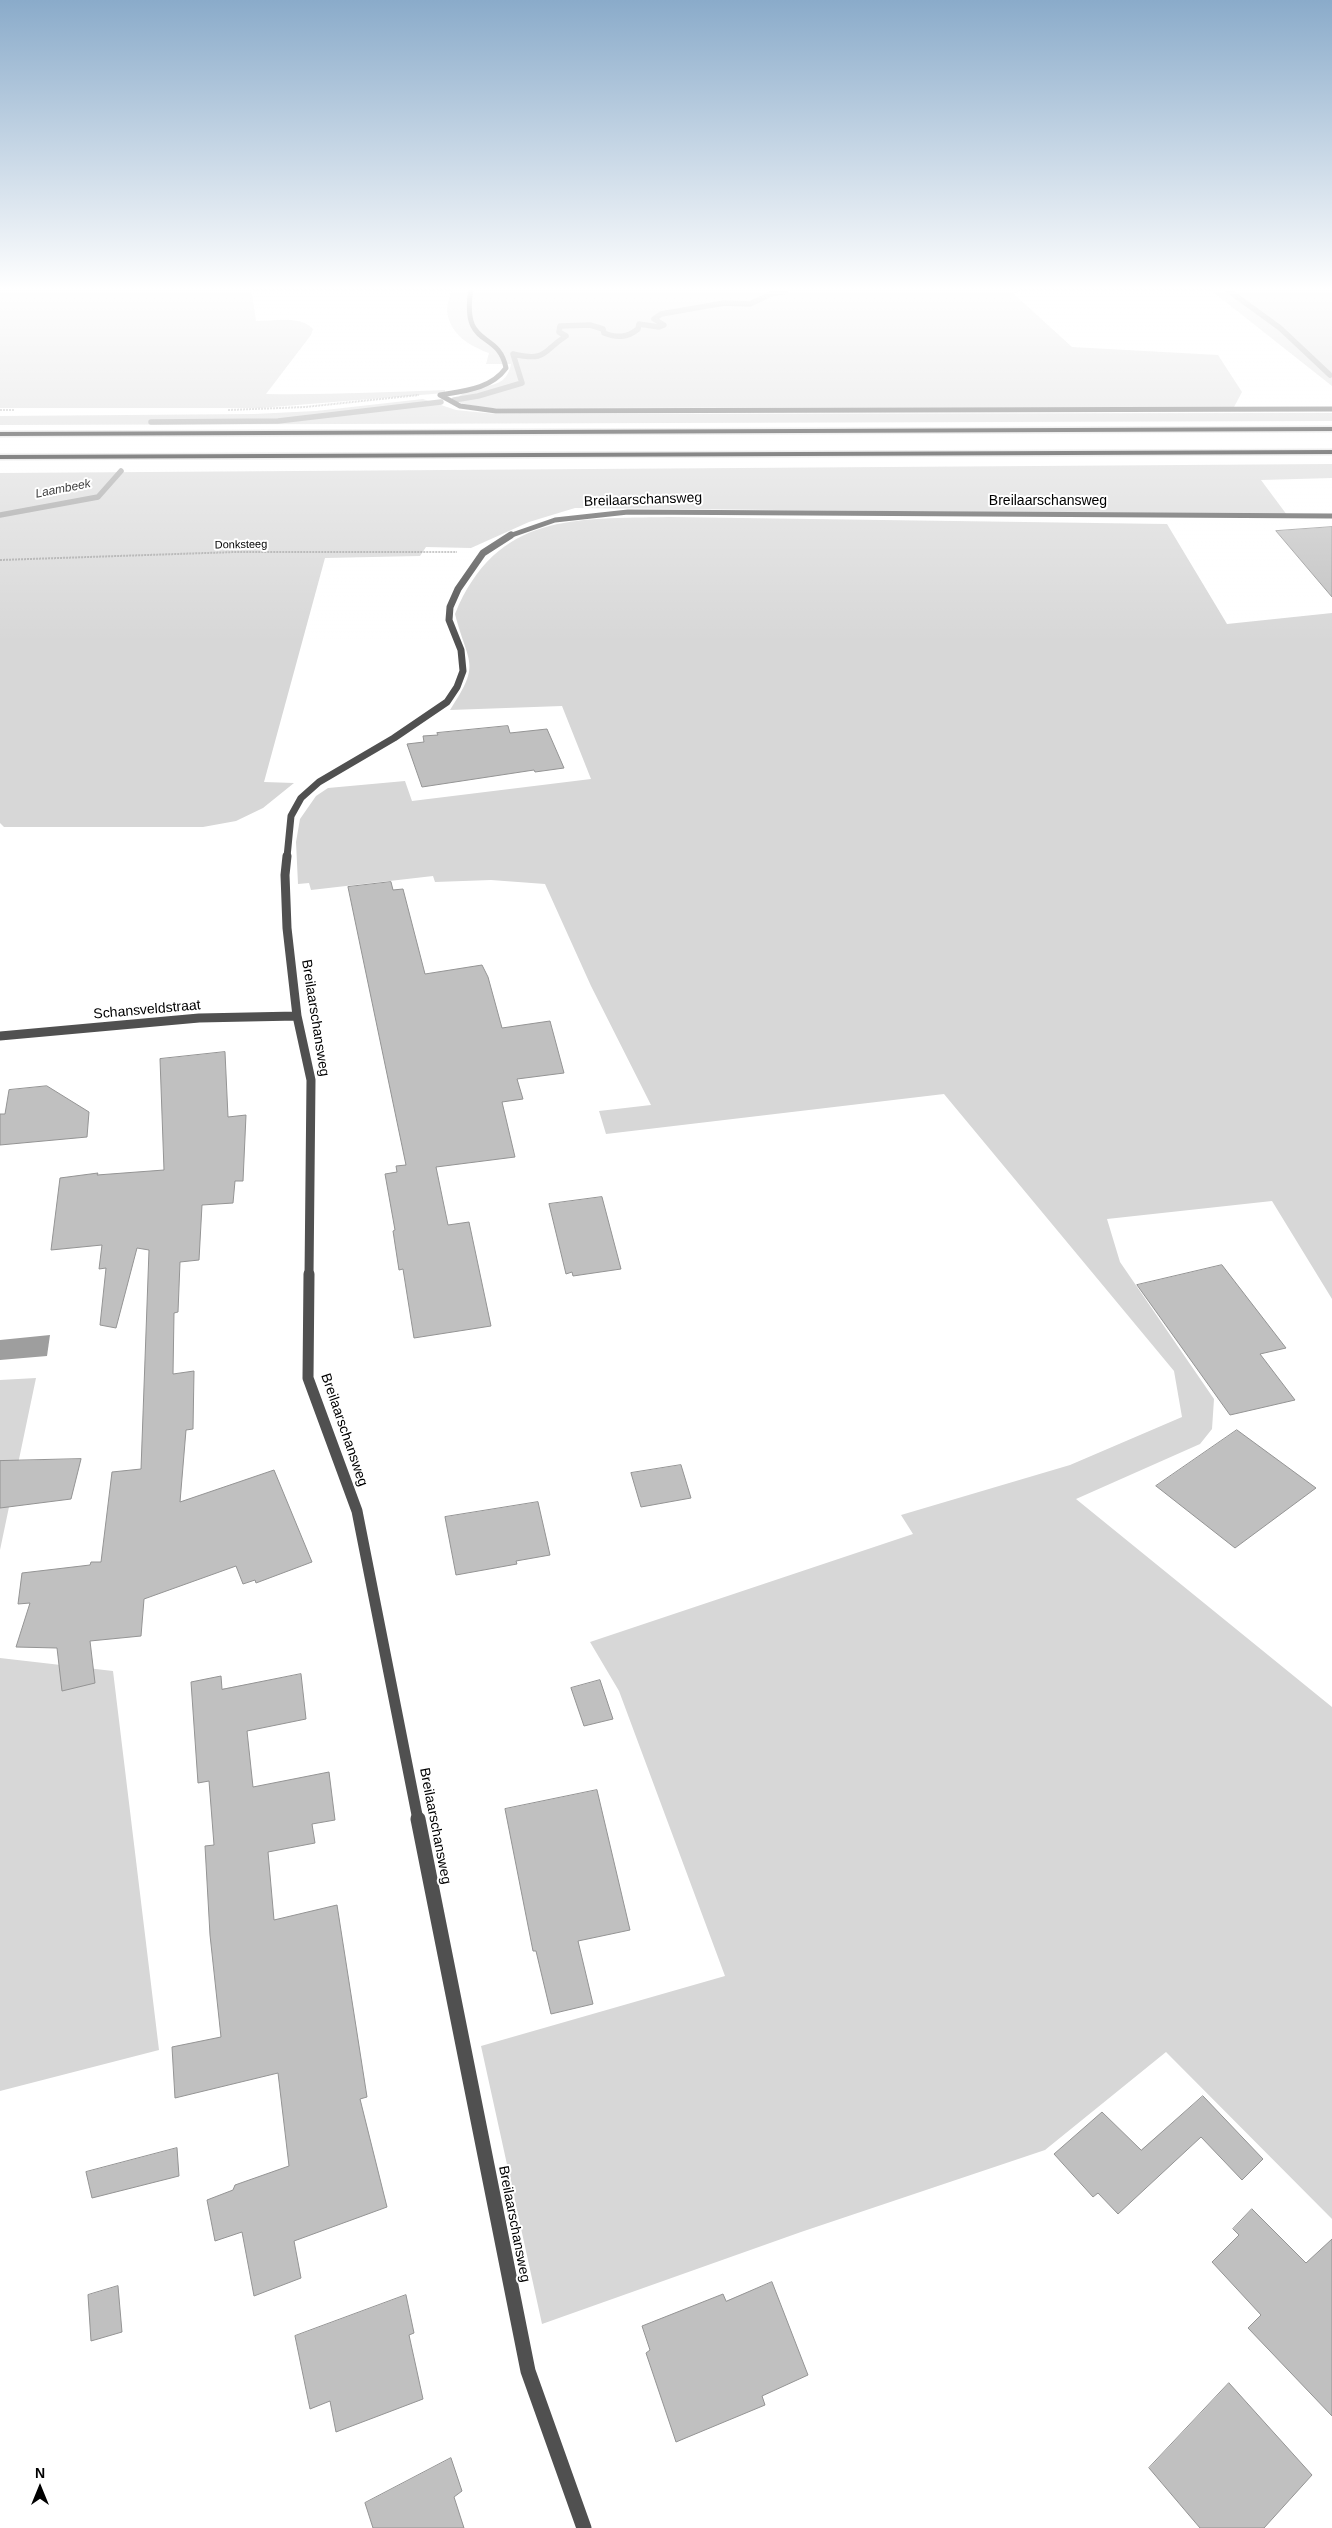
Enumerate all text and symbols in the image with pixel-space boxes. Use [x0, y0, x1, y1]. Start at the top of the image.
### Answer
water label: Laambeek [34, 477, 92, 501]
street label: Breilaarschansweg [584, 490, 702, 510]
street label: Breilaarschansweg [989, 493, 1107, 509]
street label: Donksteeg [215, 538, 267, 552]
street label: Breilaarschansweg [297, 958, 333, 1078]
street label: Schansveldstraat [93, 997, 201, 1023]
street label: Breilaarschansweg [317, 1371, 371, 1489]
street label: Breilaarschansweg [415, 1766, 455, 1886]
street label: Breilaarschansweg [494, 2164, 534, 2284]
north arrow [15, 2463, 65, 2513]
text: N [35, 2465, 45, 2481]

